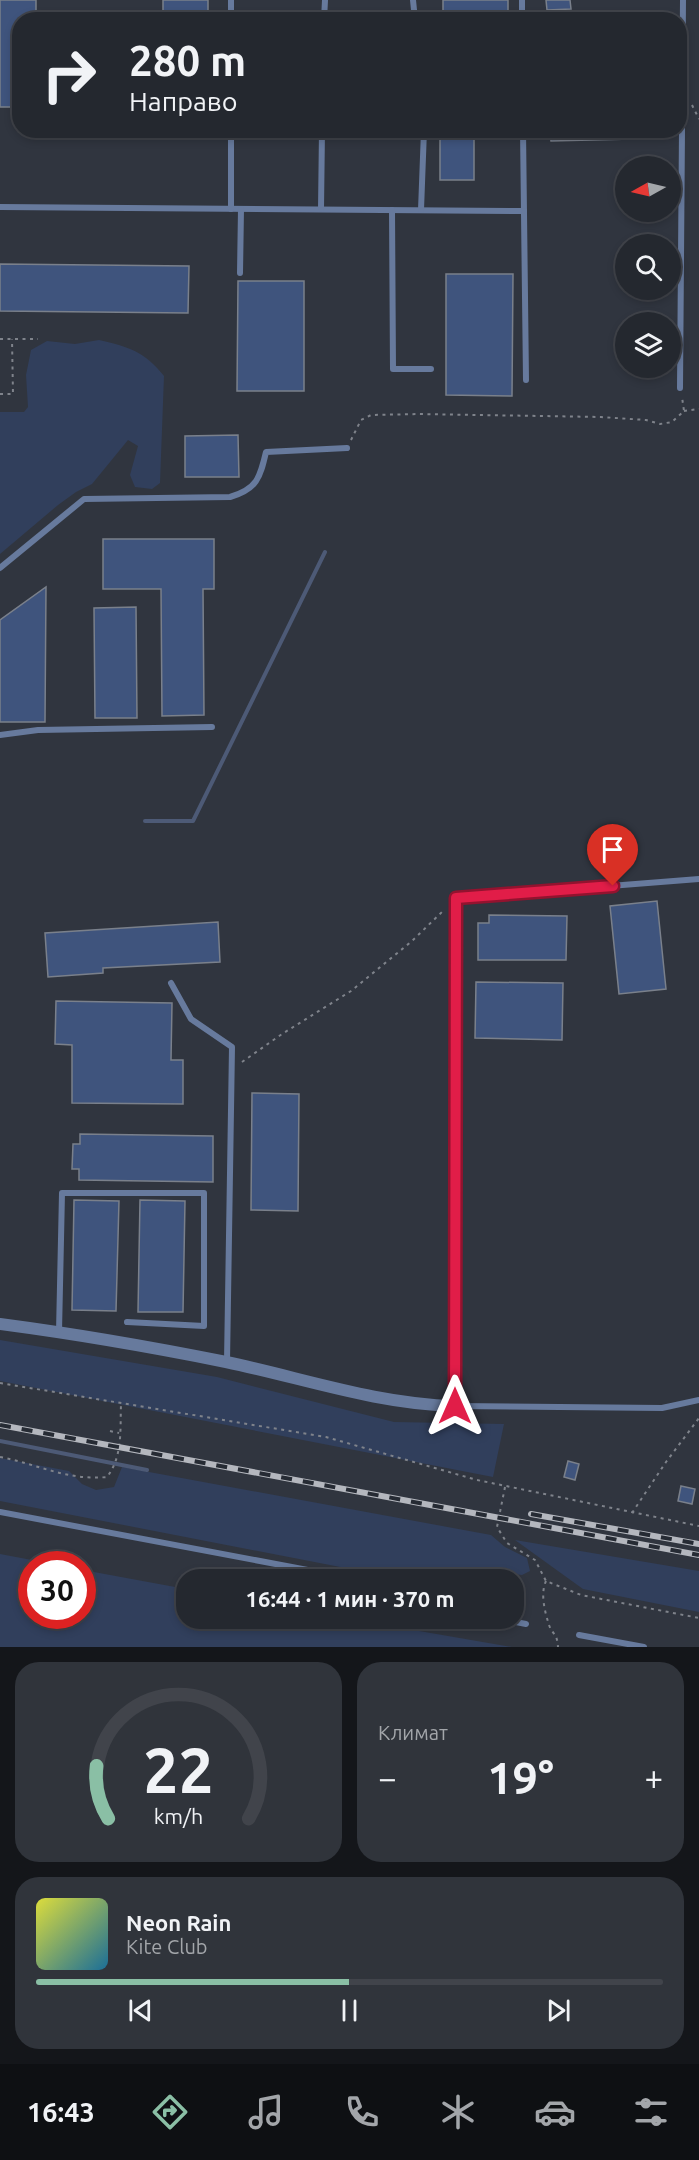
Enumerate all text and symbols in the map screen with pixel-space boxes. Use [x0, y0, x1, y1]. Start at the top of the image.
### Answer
icon: right [30, 36, 108, 114]
text: 280 m [129, 37, 246, 84]
text: Направо [129, 86, 238, 116]
north arrow [615, 156, 681, 222]
map controls [615, 156, 681, 378]
button: search [615, 234, 681, 300]
button: layers [615, 312, 681, 378]
pin [587, 824, 638, 886]
icon: arrive [596, 833, 629, 866]
position arrow [423, 1374, 487, 1438]
speed limit sign: 30 [18, 1551, 96, 1629]
text: 16:44 · 1 мин · 370 m [246, 1586, 454, 1611]
text: Климат [378, 1721, 448, 1744]
text: 22 [143, 1735, 214, 1805]
text: 19° [487, 1752, 554, 1803]
text: − [378, 1759, 397, 1796]
text: + [644, 1759, 663, 1796]
text: km/h [154, 1804, 203, 1828]
text: Neon Rain [126, 1910, 231, 1935]
text: Kite Club [126, 1935, 208, 1958]
icon: previous [124, 1994, 157, 2027]
icon: pause [333, 1994, 366, 2027]
icon: next [542, 1994, 575, 2027]
icon: directions [149, 2091, 191, 2133]
icon: music [245, 2091, 287, 2133]
icon: phone [341, 2091, 383, 2133]
icon: climate [437, 2091, 479, 2133]
icon: car [534, 2091, 576, 2133]
icon: filters [630, 2091, 672, 2133]
text: 16:43 [27, 2097, 95, 2127]

